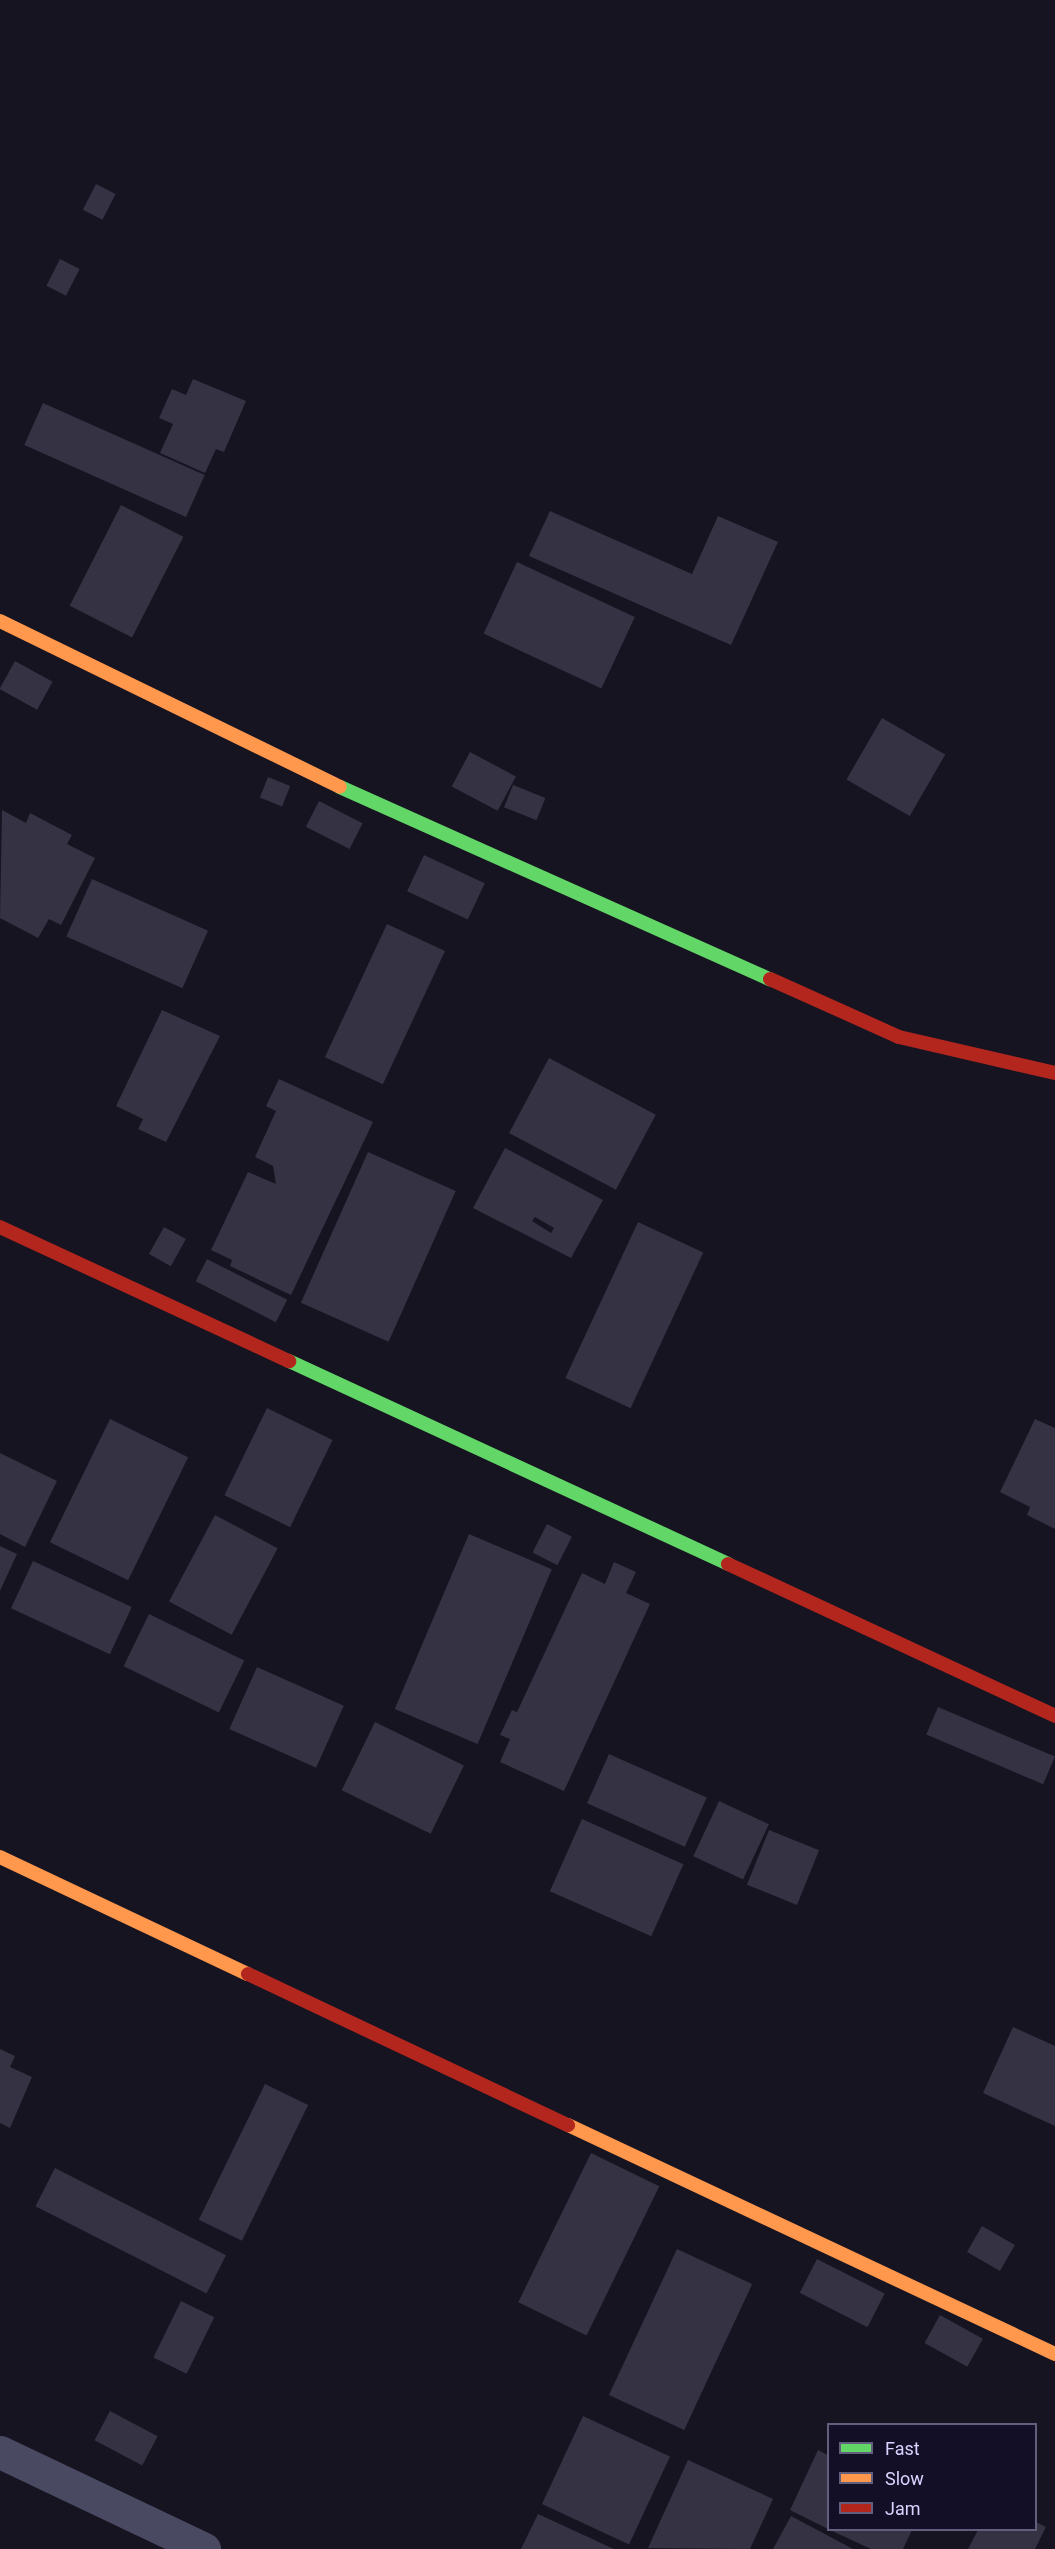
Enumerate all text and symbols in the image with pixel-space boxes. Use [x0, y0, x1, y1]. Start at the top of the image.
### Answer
legend [827, 2423, 1037, 2531]
text: Fast [885, 2438, 920, 2459]
text: Slow [885, 2468, 924, 2489]
text: Jam [885, 2498, 921, 2519]

